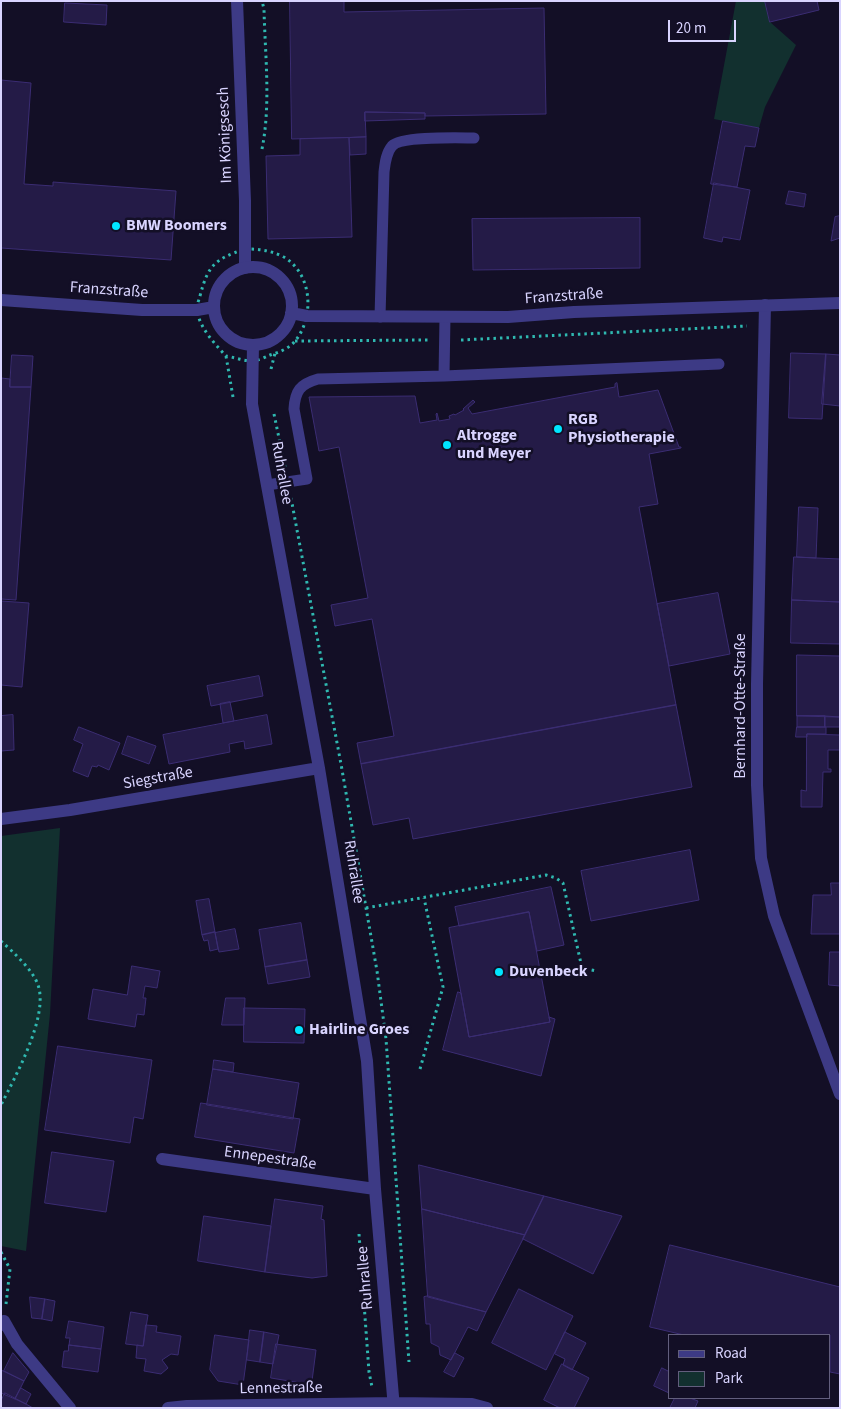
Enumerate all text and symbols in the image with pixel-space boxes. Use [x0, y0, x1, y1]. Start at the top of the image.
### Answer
scale bar [671, 10, 738, 42]
text: 20 m [676, 18, 706, 39]
street label: Im Königsesch [215, 86, 237, 184]
place label: BMW Boomers [126, 216, 227, 236]
marker: BMW Boomers [110, 220, 122, 232]
street label: Franzstraße [69, 279, 149, 303]
street label: Franzstraße [524, 285, 604, 309]
place label: RGB Physiotherapie [568, 410, 675, 448]
marker: RGB Physiotherapie [552, 423, 564, 435]
place label: Altrogge und Meyer [457, 426, 531, 464]
marker: Altrogge und Meyer [441, 439, 453, 451]
street label: Ruhrallee [266, 440, 296, 506]
street label: Bernhard-Otte-Straße [731, 633, 751, 779]
street label: Siegstraße [122, 763, 194, 795]
street label: Ruhrallee [339, 839, 367, 905]
place label: Duvenbeck [509, 962, 588, 982]
marker: Duvenbeck [493, 966, 505, 978]
place label: Hairline Groes [309, 1020, 409, 1040]
marker: Hairline Groes [293, 1024, 305, 1036]
street label: Ennepestraße [223, 1143, 317, 1175]
street label: Ruhrallee [354, 1245, 378, 1311]
legend [668, 1334, 831, 1399]
text: Road [715, 1343, 747, 1364]
text: Park [715, 1368, 743, 1389]
street label: Lennestraße [239, 1379, 323, 1399]

